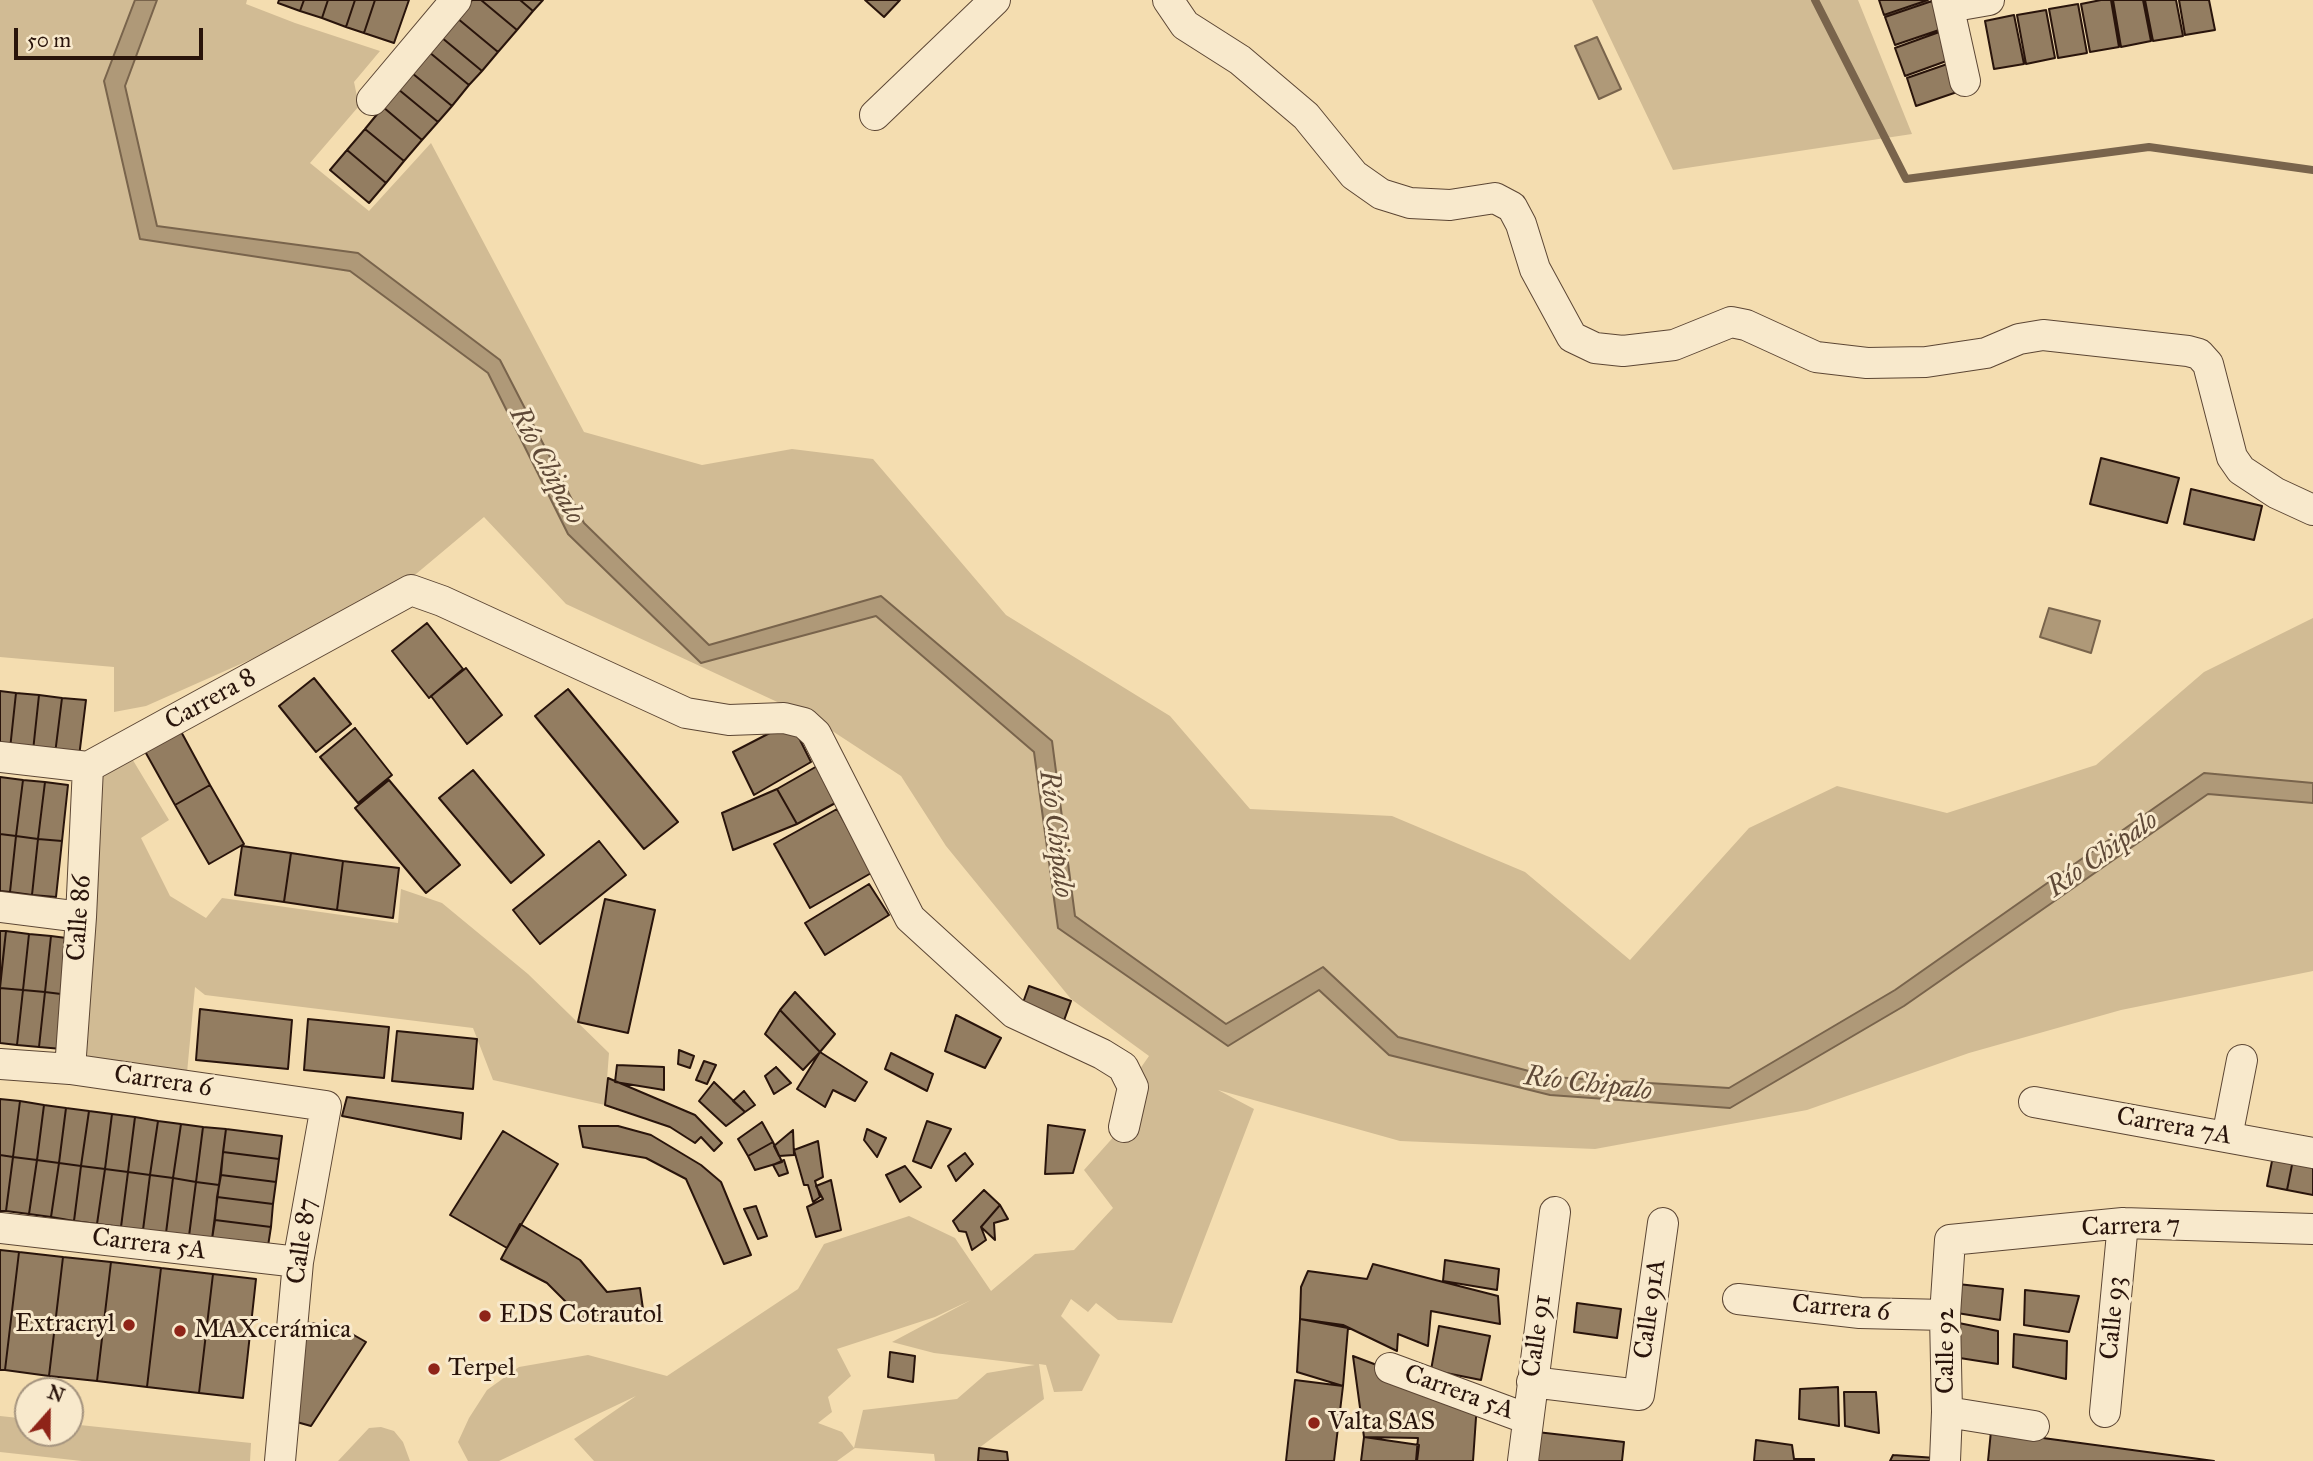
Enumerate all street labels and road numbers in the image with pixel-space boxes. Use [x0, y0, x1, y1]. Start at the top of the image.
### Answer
street label: Carrera 8 [160, 662, 262, 738]
street label: Calle 86 [61, 874, 99, 962]
street label: Carrera 6 [112, 1060, 214, 1104]
street label: Carrera 7A [2114, 1102, 2234, 1152]
street label: Calle 87 [282, 1196, 324, 1286]
street label: Carrera 7 [2081, 1210, 2181, 1244]
street label: Carrera 5A [90, 1223, 208, 1267]
street label: Calle 91A [1629, 1257, 1673, 1361]
street label: Calle 93 [2095, 1275, 2133, 1361]
street label: Carrera 6 [1791, 1289, 1891, 1329]
street label: Calle 91 [1517, 1293, 1559, 1379]
street label: Calle 92 [1931, 1308, 1963, 1394]
street label: Carrera 5A [1400, 1359, 1518, 1427]

